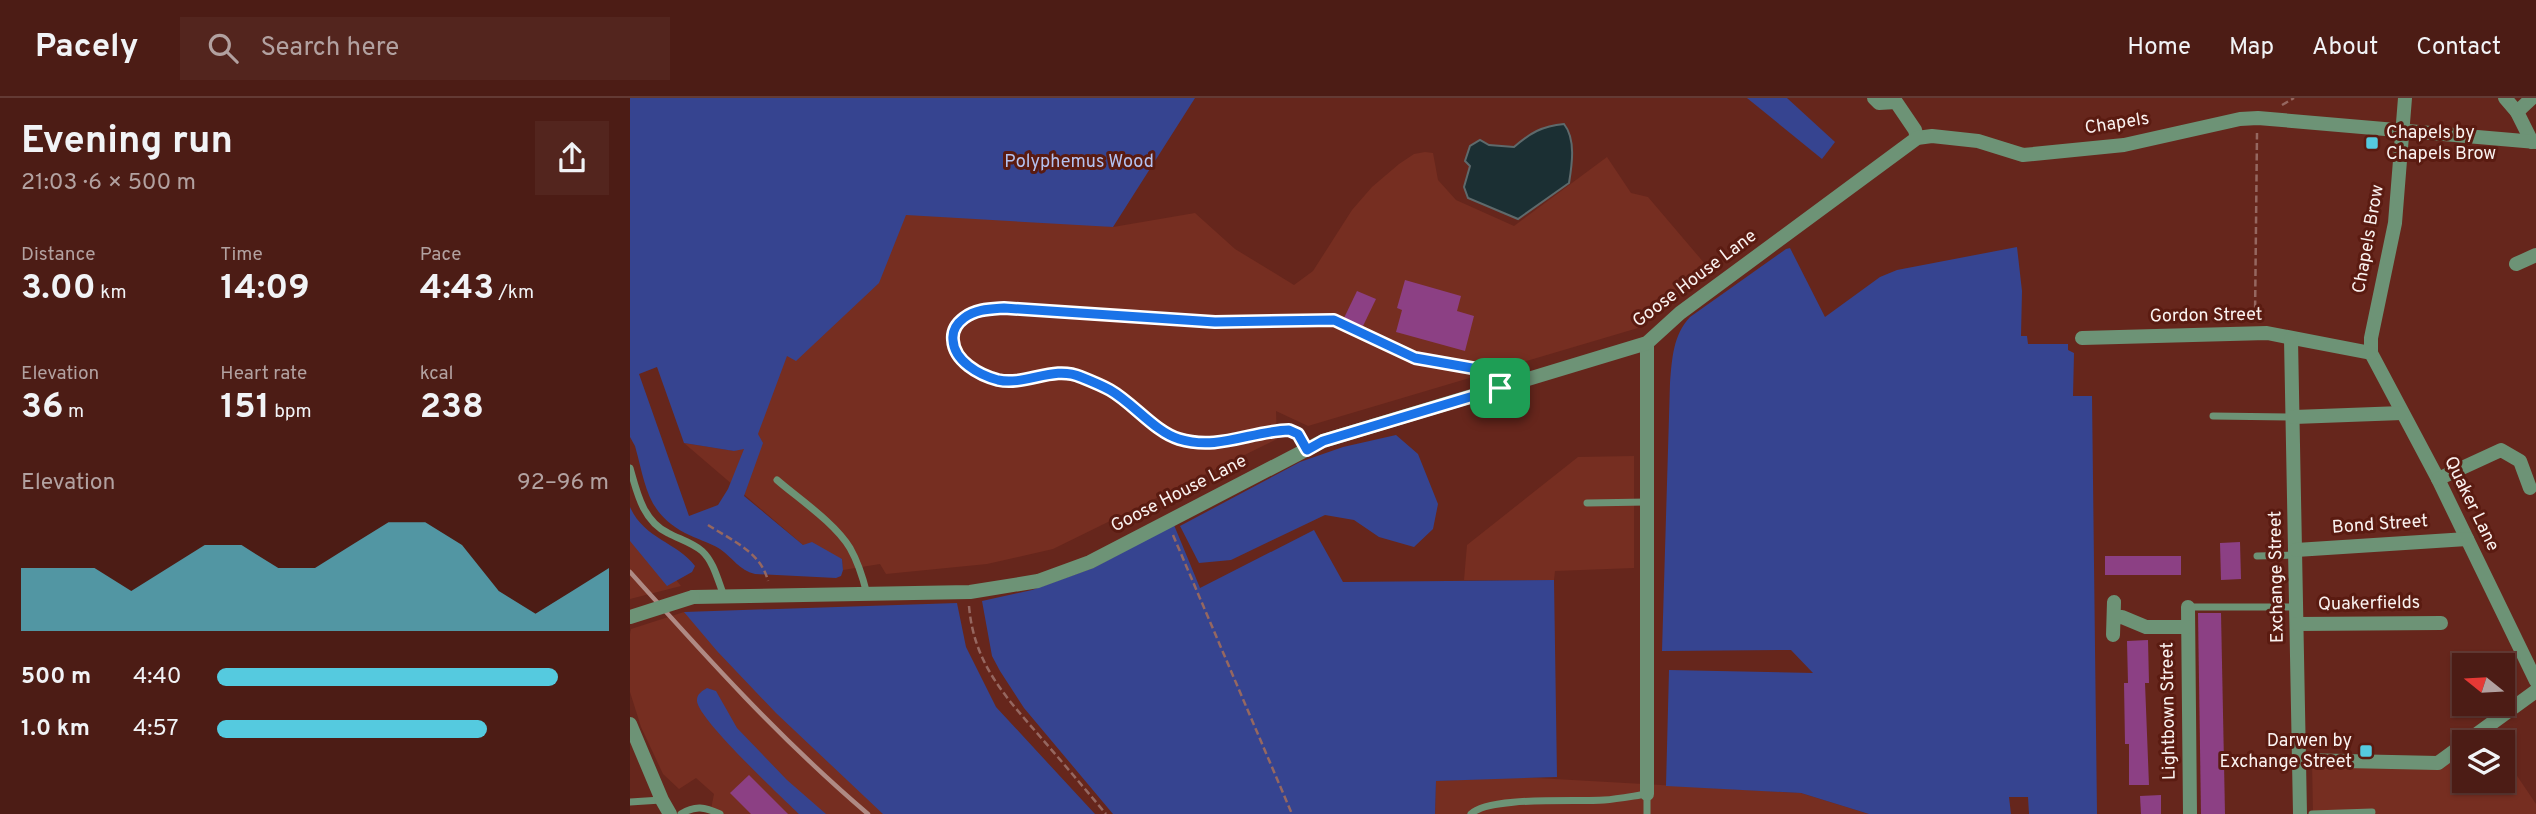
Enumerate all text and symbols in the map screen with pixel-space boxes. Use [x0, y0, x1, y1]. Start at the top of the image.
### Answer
search box [180, 17, 670, 80]
text: Pacely [35, 27, 138, 69]
icon: search [204, 29, 242, 67]
text: Search here [260, 32, 399, 65]
text: Home [2127, 33, 2191, 63]
text: Map [2229, 33, 2274, 63]
text: About [2312, 33, 2378, 63]
text: Contact [2416, 33, 2501, 63]
street label: Chapels [2083, 108, 2151, 140]
text: Evening run [21, 118, 233, 167]
button: share [535, 121, 609, 195]
place label: Chapels by Chapels Brow [2386, 122, 2496, 166]
marker: Chapels by Chapels Brow [2364, 135, 2380, 151]
park label: Polyphemus Wood [1004, 151, 1154, 174]
text: 21:03 · 6 × 500 m [21, 169, 196, 198]
street label: Chapels Brow [2348, 183, 2390, 295]
street label: Goose House Lane [1628, 225, 1762, 333]
text: Distance [21, 243, 96, 267]
text: Time [220, 243, 263, 267]
text: Pace [420, 243, 461, 267]
text: 3.00 [21, 267, 96, 311]
text: 14:09 [220, 267, 310, 311]
text: 4:43 [420, 267, 494, 311]
text: km [96, 281, 127, 305]
text: /km [494, 281, 534, 305]
street label: Gordon Street [2149, 304, 2263, 328]
pin [1470, 358, 1530, 418]
text: Elevation [21, 362, 99, 386]
text: Heart rate [220, 362, 307, 386]
text: kcal [420, 362, 453, 386]
icon: arrive [1481, 369, 1519, 407]
text: 36 [21, 386, 64, 430]
text: 151 [220, 386, 270, 430]
text: 238 [420, 386, 484, 430]
text: m [64, 400, 84, 424]
text: bpm [270, 400, 312, 424]
street label: Goose House Lane [1107, 450, 1251, 538]
street label: Quaker Lane [2438, 453, 2504, 555]
text: Elevation [21, 469, 116, 498]
text: 92–96 m [517, 469, 609, 498]
street label: Bond Street [2331, 510, 2429, 540]
street label: Exchange Street [2264, 511, 2290, 643]
street label: Quakerfields [2318, 592, 2420, 616]
street label: Lightbown Street [2156, 642, 2182, 780]
north arrow [2452, 653, 2515, 716]
map controls [2452, 653, 2515, 793]
text: 500 m [21, 663, 91, 692]
text: 4:40 [133, 663, 182, 692]
text: 1.0 km [21, 715, 90, 744]
text: 4:57 [133, 715, 179, 744]
place label: Darwen by Exchange Street [2220, 730, 2352, 774]
button: layers [2452, 730, 2515, 793]
marker: Darwen by Exchange Street [2358, 743, 2374, 759]

